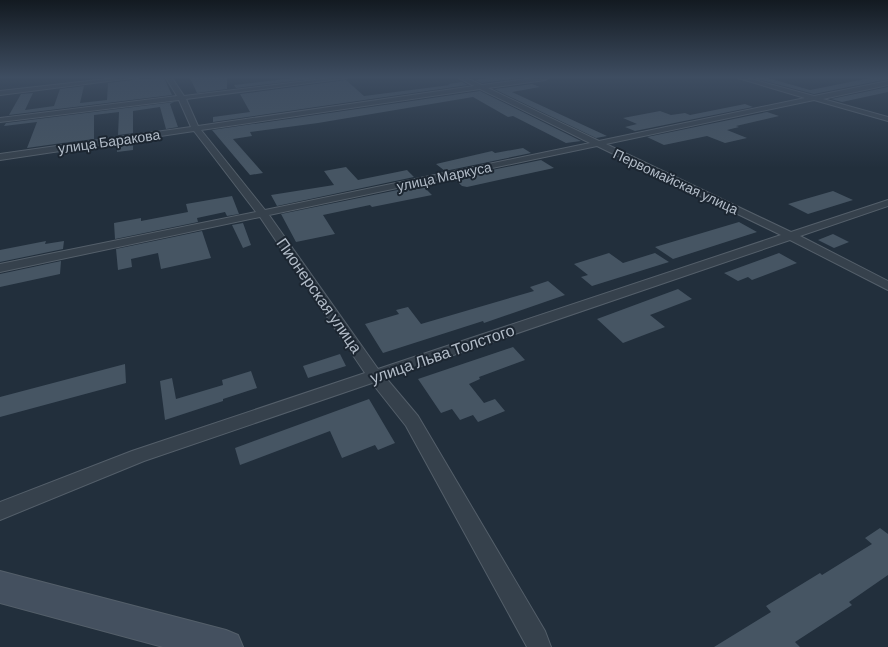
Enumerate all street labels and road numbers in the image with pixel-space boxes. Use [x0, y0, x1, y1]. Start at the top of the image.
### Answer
street label: улица Баракова [57, 125, 161, 157]
street label: Первомайская улица [611, 145, 741, 218]
street label: улица Маркуса [395, 158, 493, 194]
street label: Пионерская улица [273, 234, 367, 356]
street label: улица Льва Толстого [367, 319, 517, 387]

